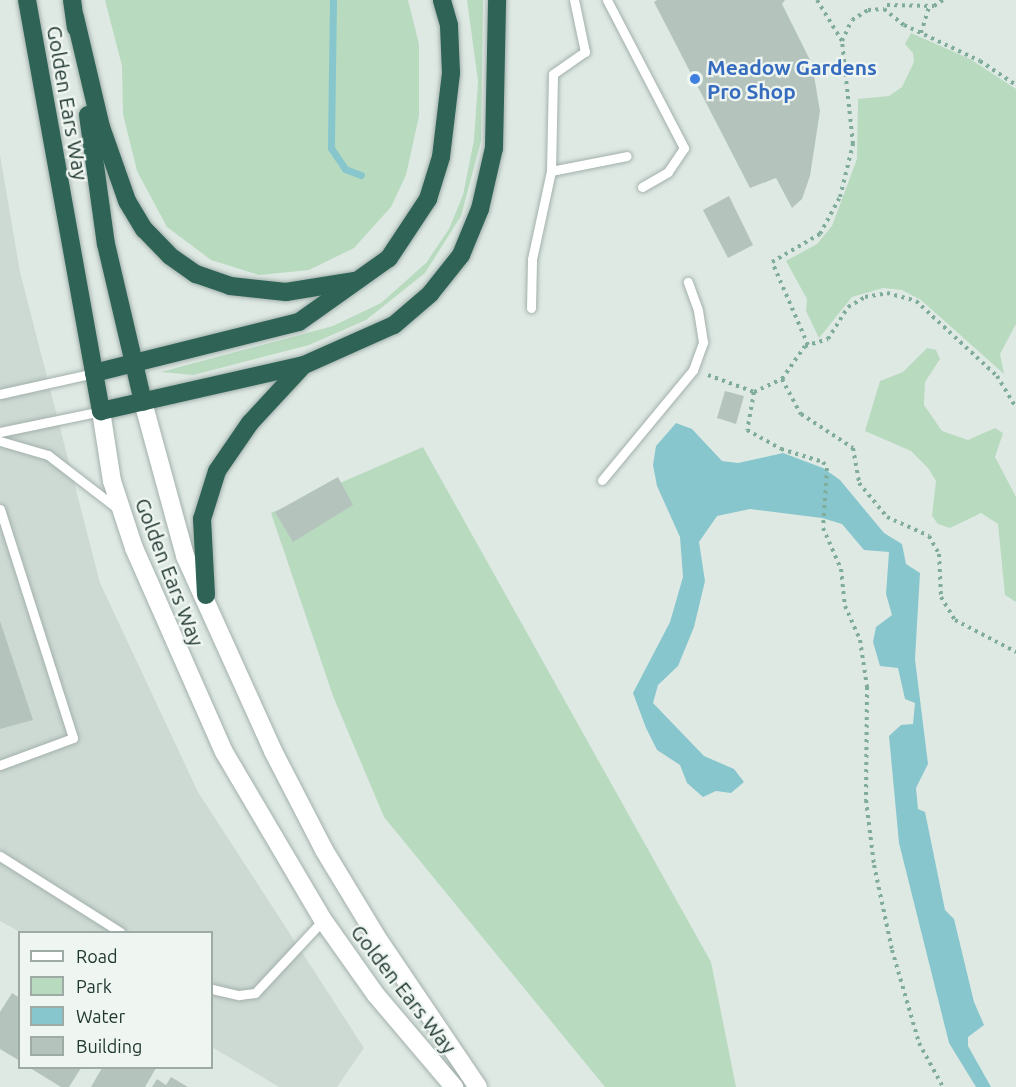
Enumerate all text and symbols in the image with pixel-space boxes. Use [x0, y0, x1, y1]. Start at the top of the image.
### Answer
street label: Golden Ears Way [42, 24, 94, 182]
place label: Meadow Gardens Pro Shop [707, 54, 877, 104]
marker: Meadow Gardens Pro Shop [688, 72, 702, 86]
street label: Golden Ears Way [130, 494, 210, 650]
street label: Golden Ears Way [346, 919, 462, 1059]
legend [18, 931, 213, 1069]
text: Road [76, 946, 118, 966]
text: Park [76, 976, 112, 996]
text: Water [76, 1006, 125, 1026]
text: Building [76, 1036, 142, 1056]

